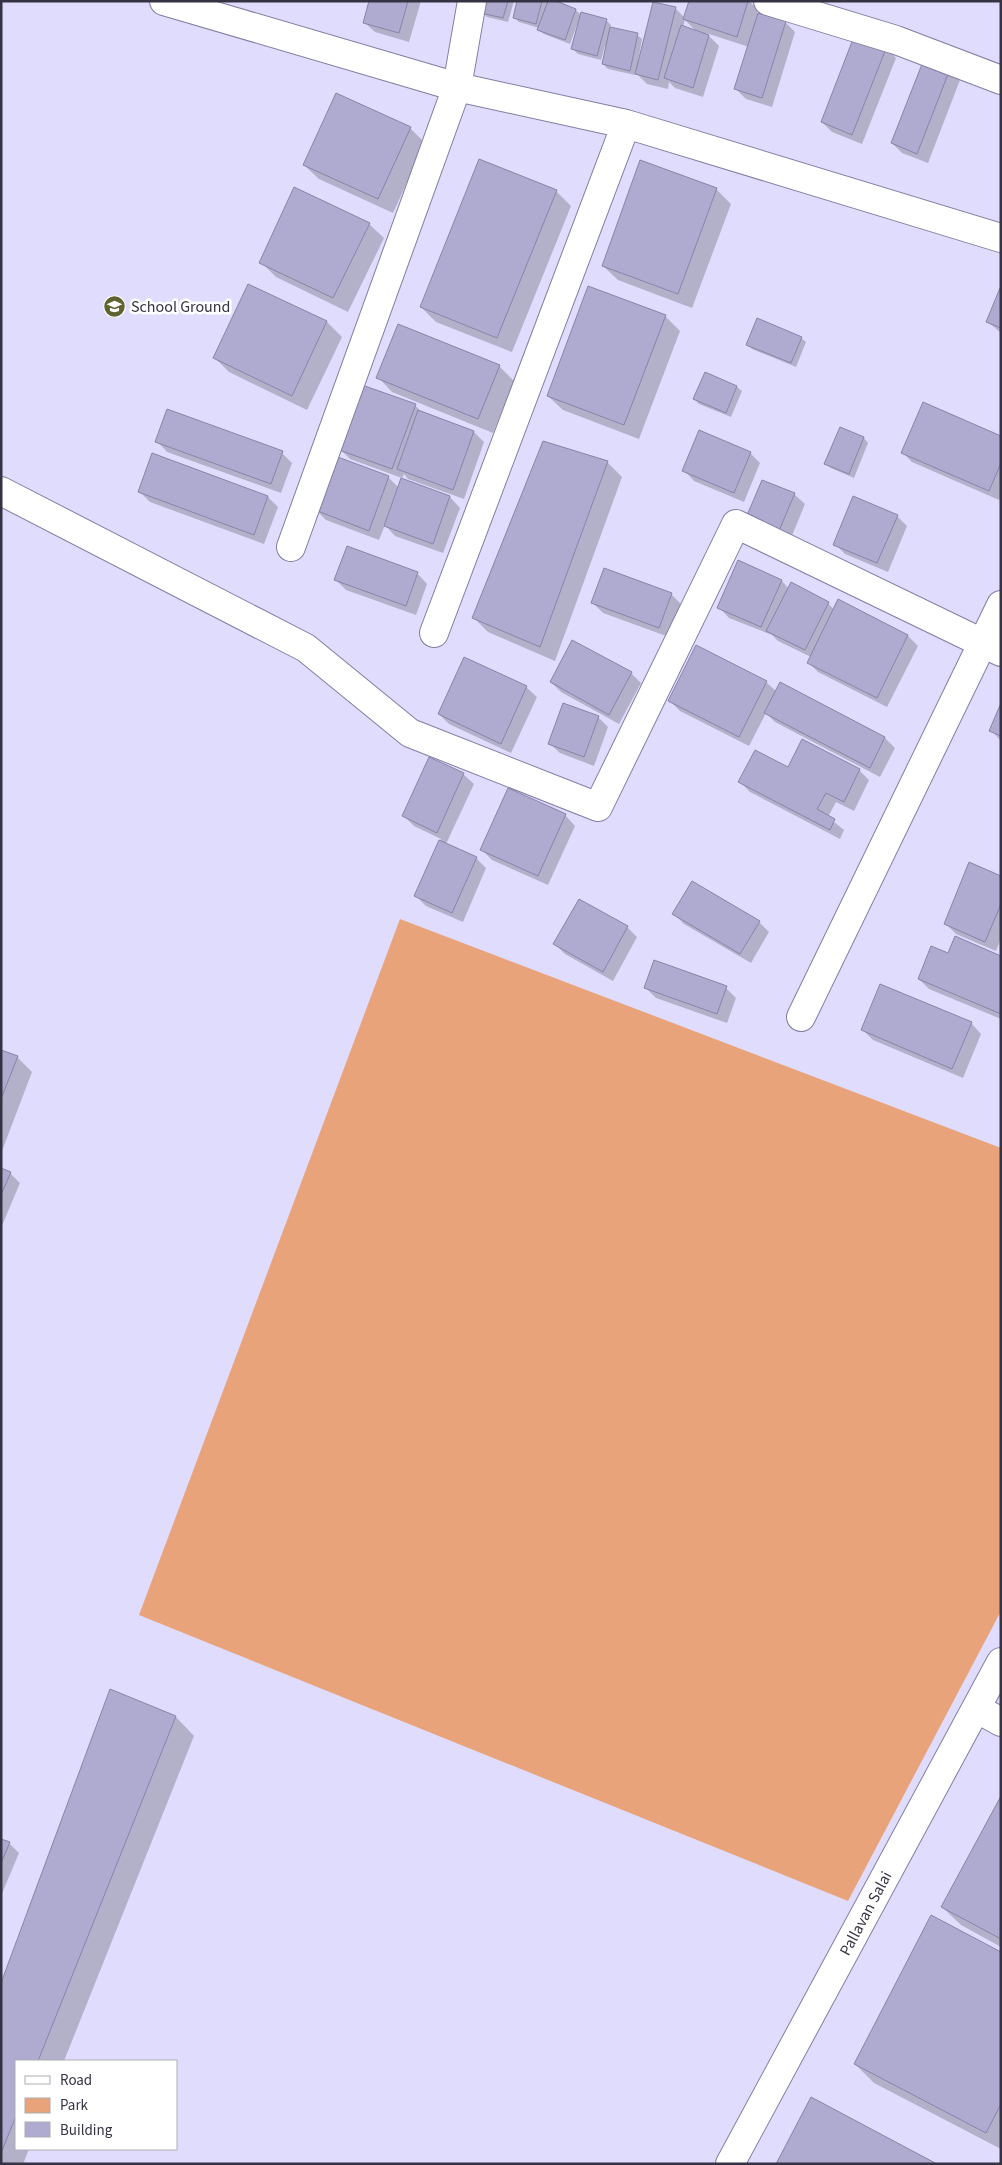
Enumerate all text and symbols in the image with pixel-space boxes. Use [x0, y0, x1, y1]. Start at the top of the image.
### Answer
school or university icon: School Ground [103, 294, 127, 318]
place label: School Ground [131, 296, 230, 318]
street label: Pallavan Salai [834, 1867, 897, 1959]
legend [15, 2060, 178, 2150]
text: Road [60, 2070, 92, 2091]
text: Park [60, 2095, 89, 2116]
text: Building [60, 2120, 113, 2141]

